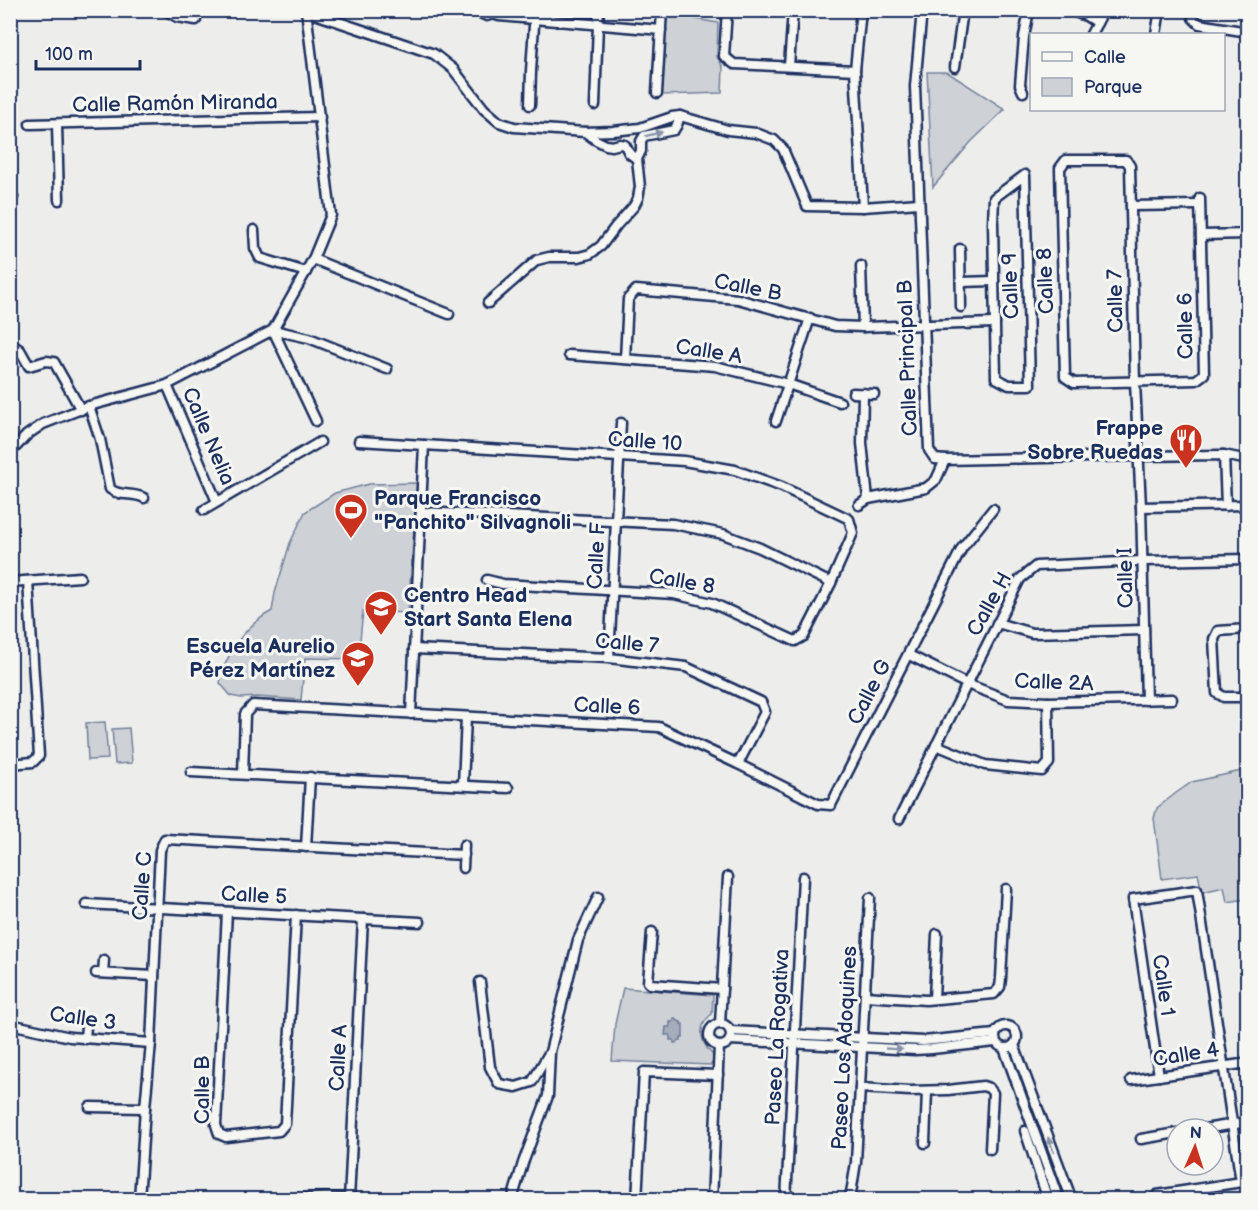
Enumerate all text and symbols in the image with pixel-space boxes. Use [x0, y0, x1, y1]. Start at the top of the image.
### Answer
scale bar [36, 33, 140, 71]
legend [1030, 33, 1225, 111]
text: 100 m [45, 44, 93, 65]
text: Calle [1084, 47, 1126, 68]
text: Parque [1084, 77, 1142, 98]
street label: Calle Ramón Miranda [72, 89, 278, 118]
one-way arrow [645, 129, 663, 139]
street label: Calle 8 [1032, 247, 1059, 315]
street label: Calle 9 [997, 252, 1024, 320]
street label: Calle 7 [1102, 268, 1129, 333]
street label: Calle B [712, 269, 784, 306]
street label: Calle Principal B [892, 279, 923, 437]
street label: Calle 6 [1172, 292, 1199, 360]
street label: Calle A [674, 334, 744, 369]
street label: Calle Nelia [177, 383, 240, 489]
place label: Frappe Sobre Ruedas [1027, 416, 1163, 465]
restaurant icon: Frappe Sobre Ruedas [1168, 422, 1204, 469]
street label: Calle 10 [607, 426, 683, 457]
place label: Parque Francisco "Panchito" Silvagnoli [374, 486, 571, 535]
sports icon: Parque Francisco "Panchito" Silvagnoli [333, 492, 369, 539]
street label: Calle F [582, 522, 611, 590]
street label: Calle I [1112, 547, 1139, 609]
street label: Calle 8 [647, 563, 717, 600]
street label: Calle H [962, 568, 1017, 641]
place label: Centro Head Start Santa Elena [404, 583, 573, 632]
school or university icon: Centro Head Start Santa Elena [363, 589, 399, 636]
street label: Calle 7 [594, 628, 661, 659]
place label: Escuela Aurelio Pérez Martínez [186, 634, 335, 683]
school or university icon: Escuela Aurelio Pérez Martínez [340, 640, 376, 687]
street label: Calle G [842, 655, 897, 729]
street label: Calle 2A [1014, 669, 1094, 696]
street label: Calle 6 [573, 692, 641, 721]
street label: Calle C [128, 851, 157, 921]
street label: Calle 5 [220, 881, 288, 910]
street label: Paseo Los Adoquines [827, 945, 862, 1151]
street label: Paseo La Rogativa [760, 948, 795, 1126]
street label: Calle 1 [1147, 952, 1180, 1018]
street label: Calle 3 [48, 1001, 118, 1036]
street label: Calle A [324, 1024, 353, 1092]
street label: Calle 4 [1151, 1037, 1221, 1072]
one-way arrow [884, 1044, 903, 1053]
street label: Calle B [190, 1056, 215, 1124]
north arrow [1165, 1117, 1225, 1177]
text: N [1189, 1124, 1202, 1143]
one-way arrow [1046, 1136, 1055, 1154]

